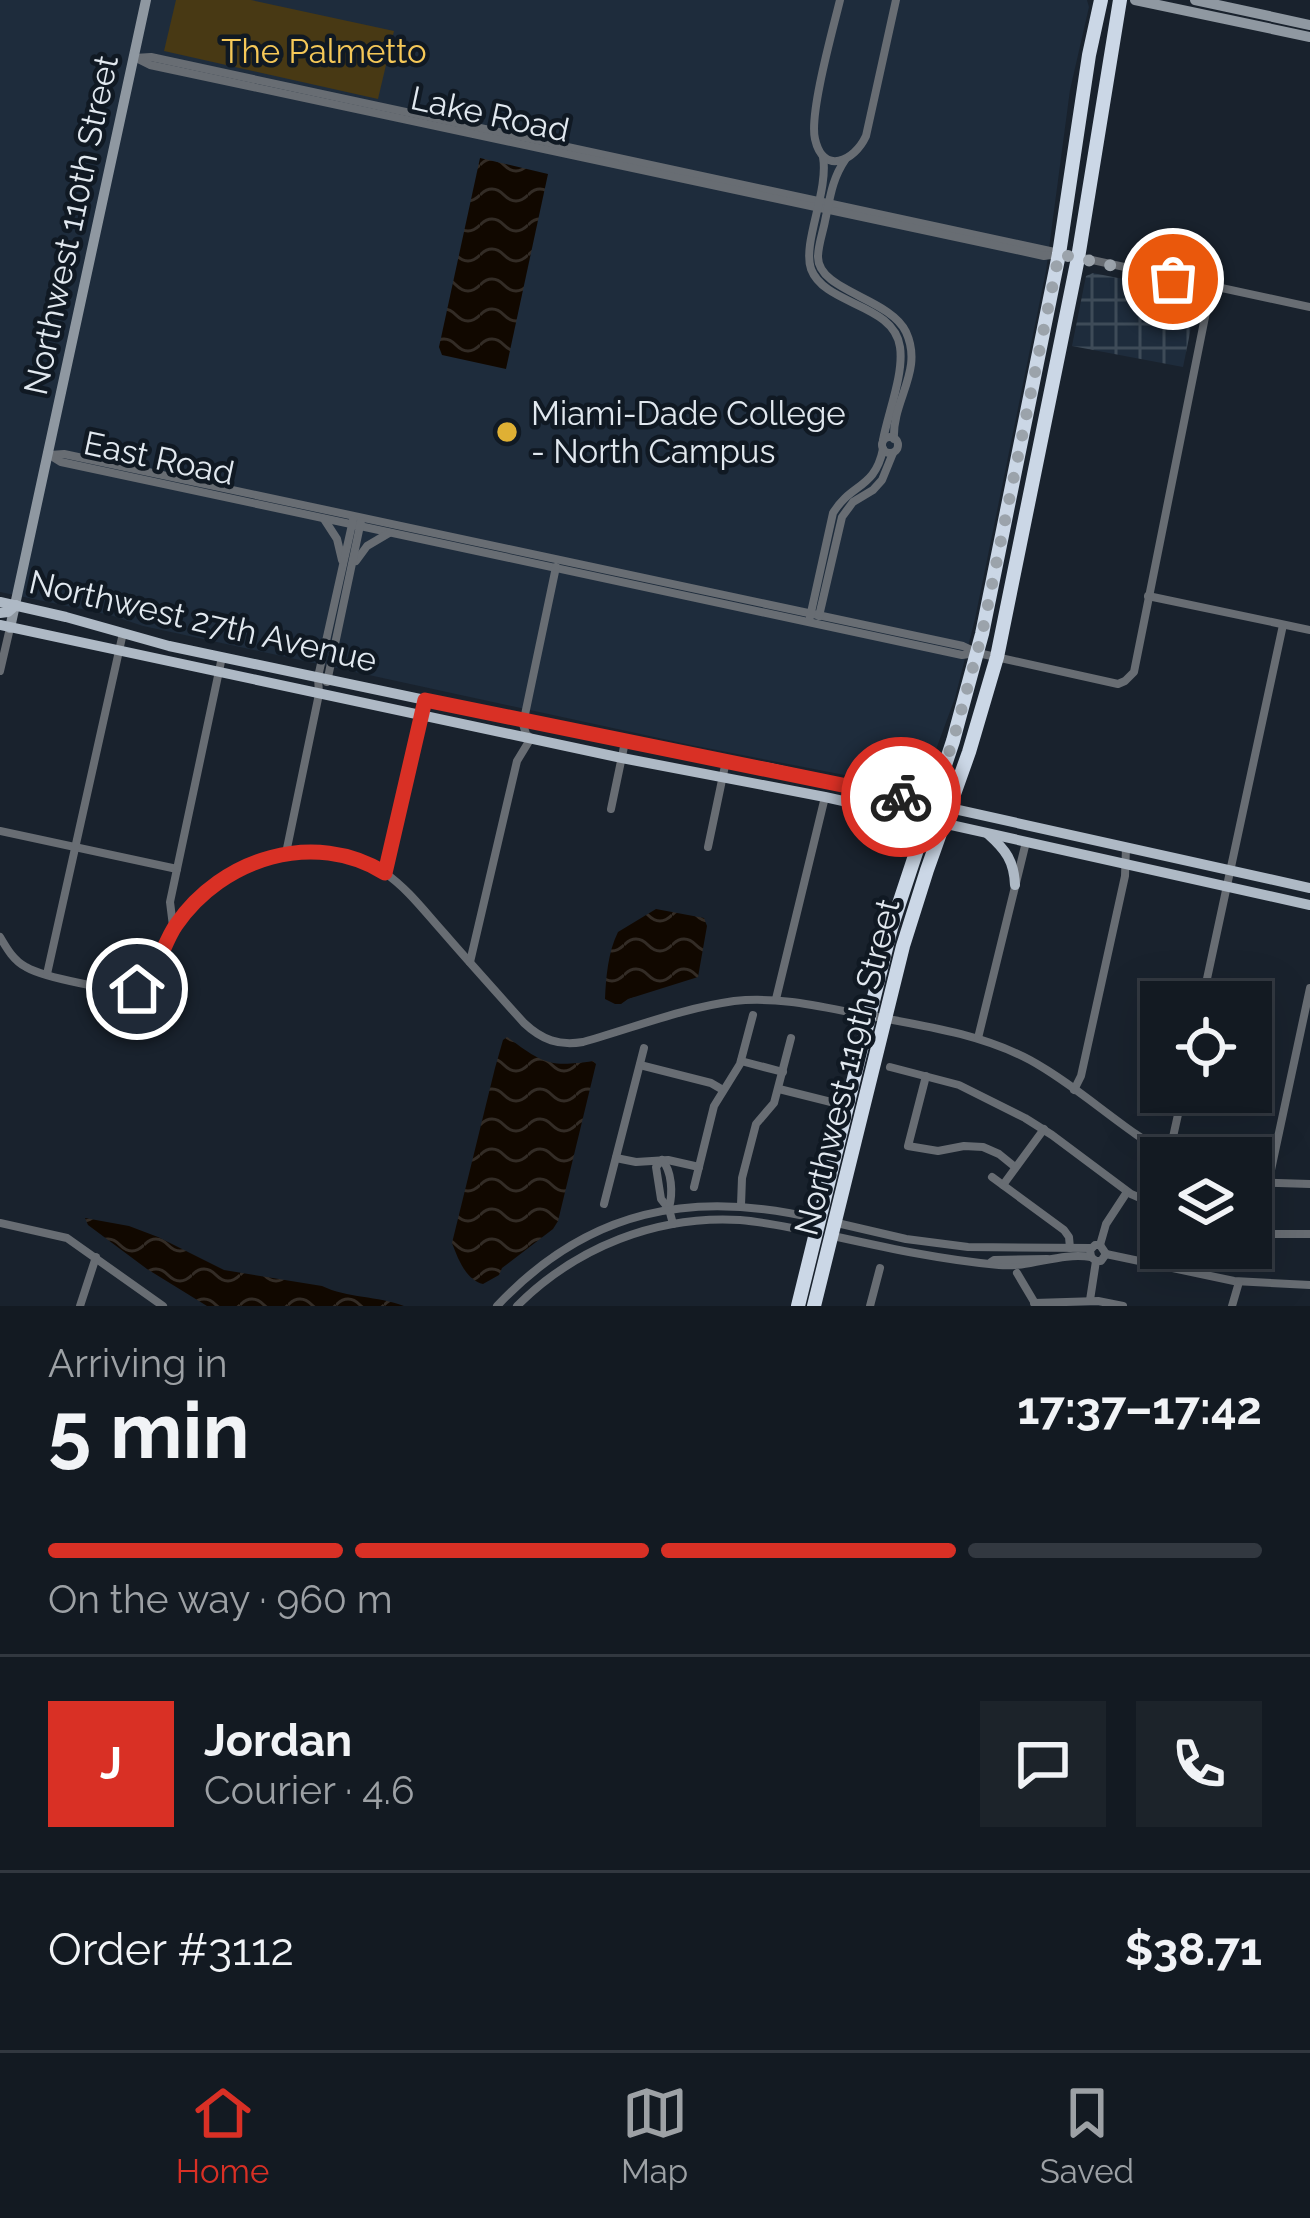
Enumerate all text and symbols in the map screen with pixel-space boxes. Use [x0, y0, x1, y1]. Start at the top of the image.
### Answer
park label: The Palmetto [221, 32, 427, 71]
street label: Northwest 110th Street [16, 52, 126, 398]
street label: Lake Road [407, 78, 573, 150]
pin [1122, 228, 1224, 330]
icon: bag [1140, 246, 1206, 312]
place label: Miami-Dade College - North Campus [531, 394, 846, 471]
marker: Miami-Dade College - North Campus [494, 419, 520, 445]
street label: East Road [80, 423, 238, 493]
street label: Northwest 27th Avenue [25, 562, 381, 680]
courier [841, 737, 961, 857]
icon: bike [868, 764, 934, 830]
street label: Northwest 119th Street [786, 895, 908, 1239]
pin [86, 938, 188, 1040]
icon: home [104, 956, 170, 1022]
map controls [1140, 981, 1272, 1269]
button: locate [1140, 981, 1272, 1113]
button: layers [1140, 1137, 1272, 1269]
text: Arriving in [48, 1340, 228, 1386]
text: 17:37–17:42 [1017, 1382, 1262, 1435]
text: 5 min [48, 1385, 250, 1476]
text: On the way · 960 m [48, 1576, 393, 1622]
button: chat [980, 1701, 1106, 1827]
button: phone [1136, 1701, 1262, 1827]
text: Jordan [204, 1714, 352, 1767]
text: J [100, 1737, 122, 1790]
text: Courier · 4.6 [204, 1767, 414, 1813]
text: Order #3112 [48, 1923, 294, 1976]
text: $38.71 [1125, 1923, 1262, 1976]
tab: Home [176, 2080, 269, 2191]
tab: Map [621, 2080, 688, 2191]
tab: Saved [1040, 2080, 1134, 2191]

